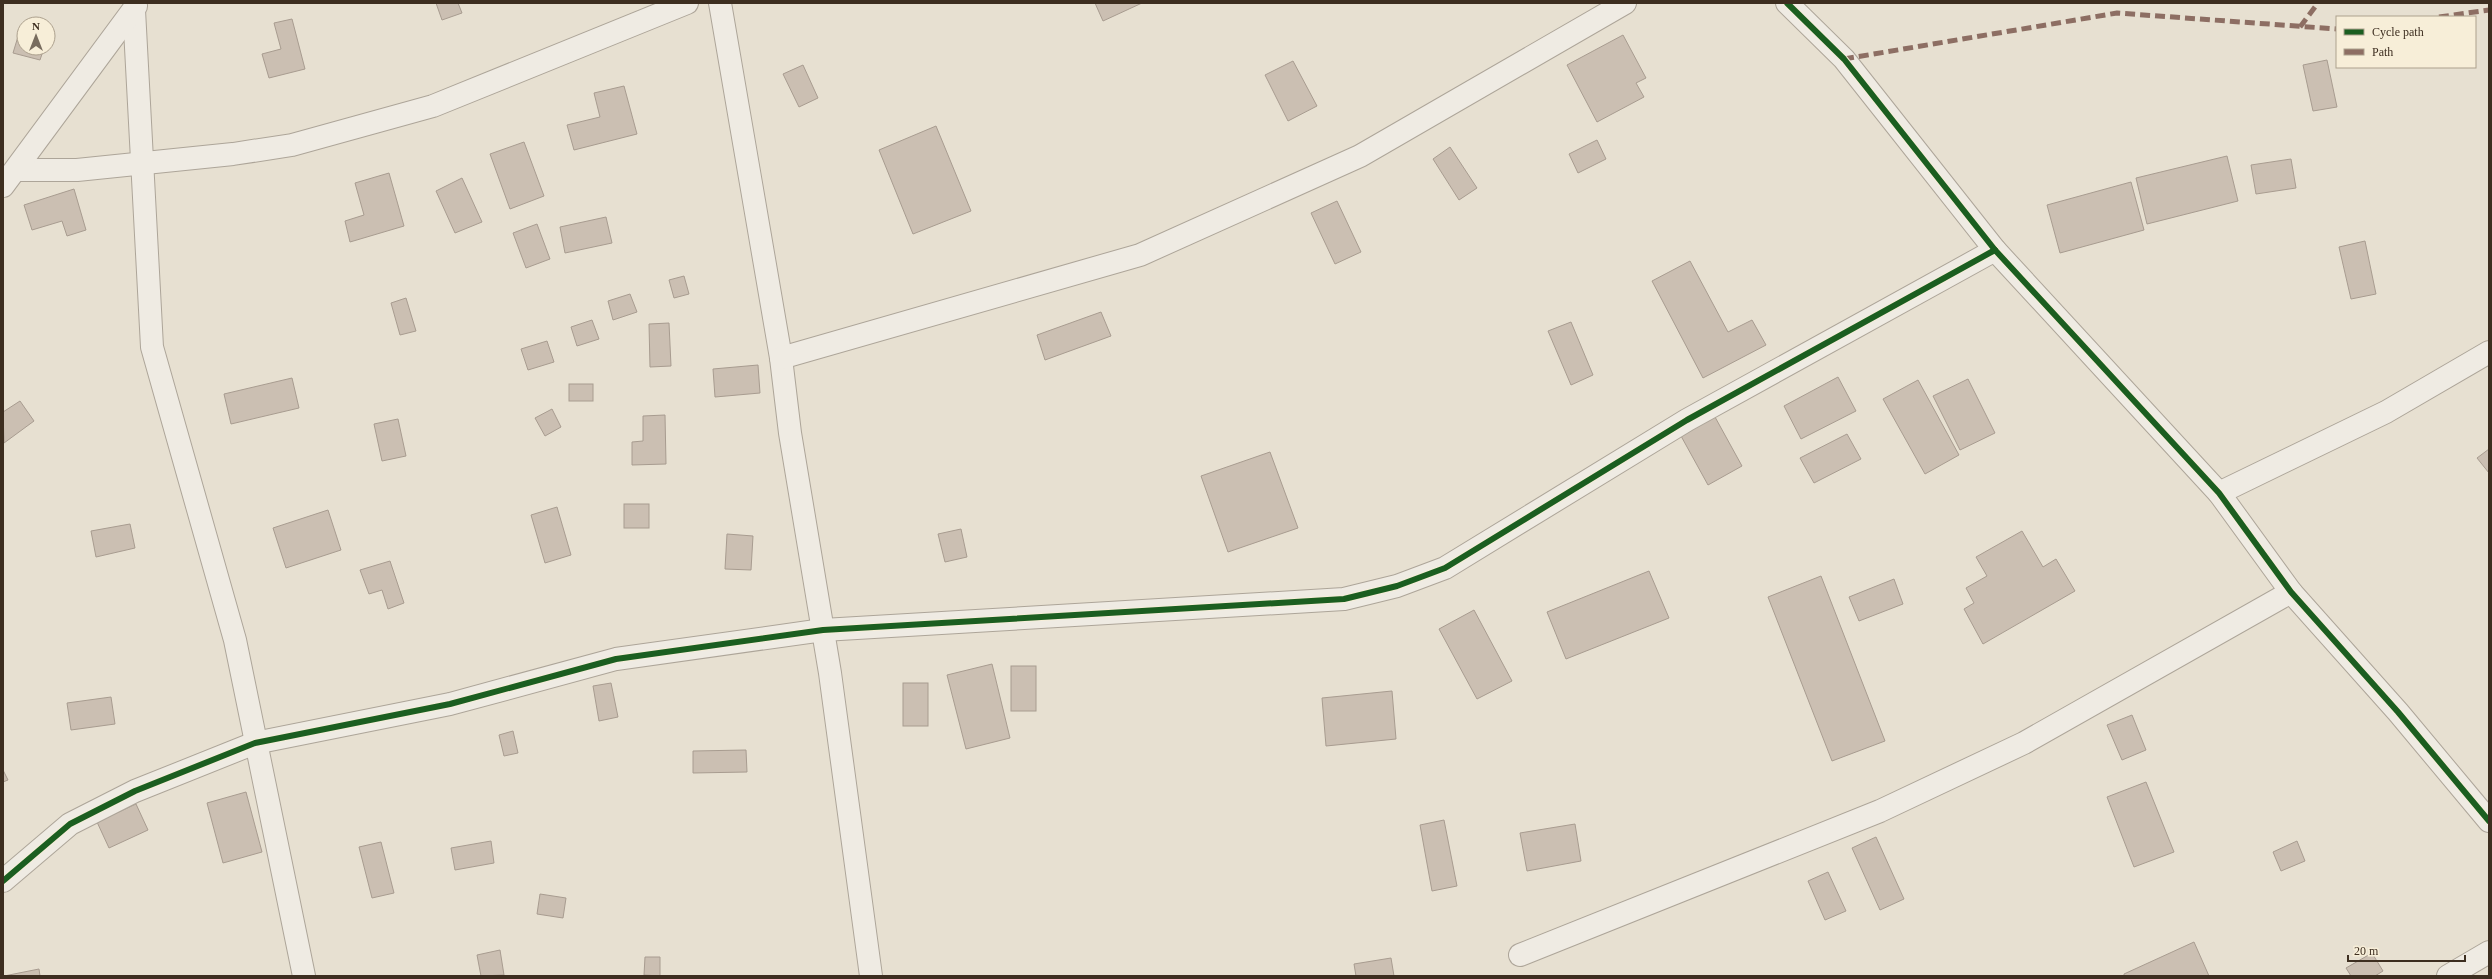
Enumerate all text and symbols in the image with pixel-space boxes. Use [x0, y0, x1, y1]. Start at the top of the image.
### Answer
north arrow [16, 16, 56, 56]
legend [2336, 16, 2476, 68]
text: N [32, 20, 40, 32]
text: Cycle path [2372, 25, 2424, 39]
text: Path [2372, 45, 2393, 59]
scale bar [2348, 937, 2465, 963]
text: 20 m [2354, 944, 2379, 958]

